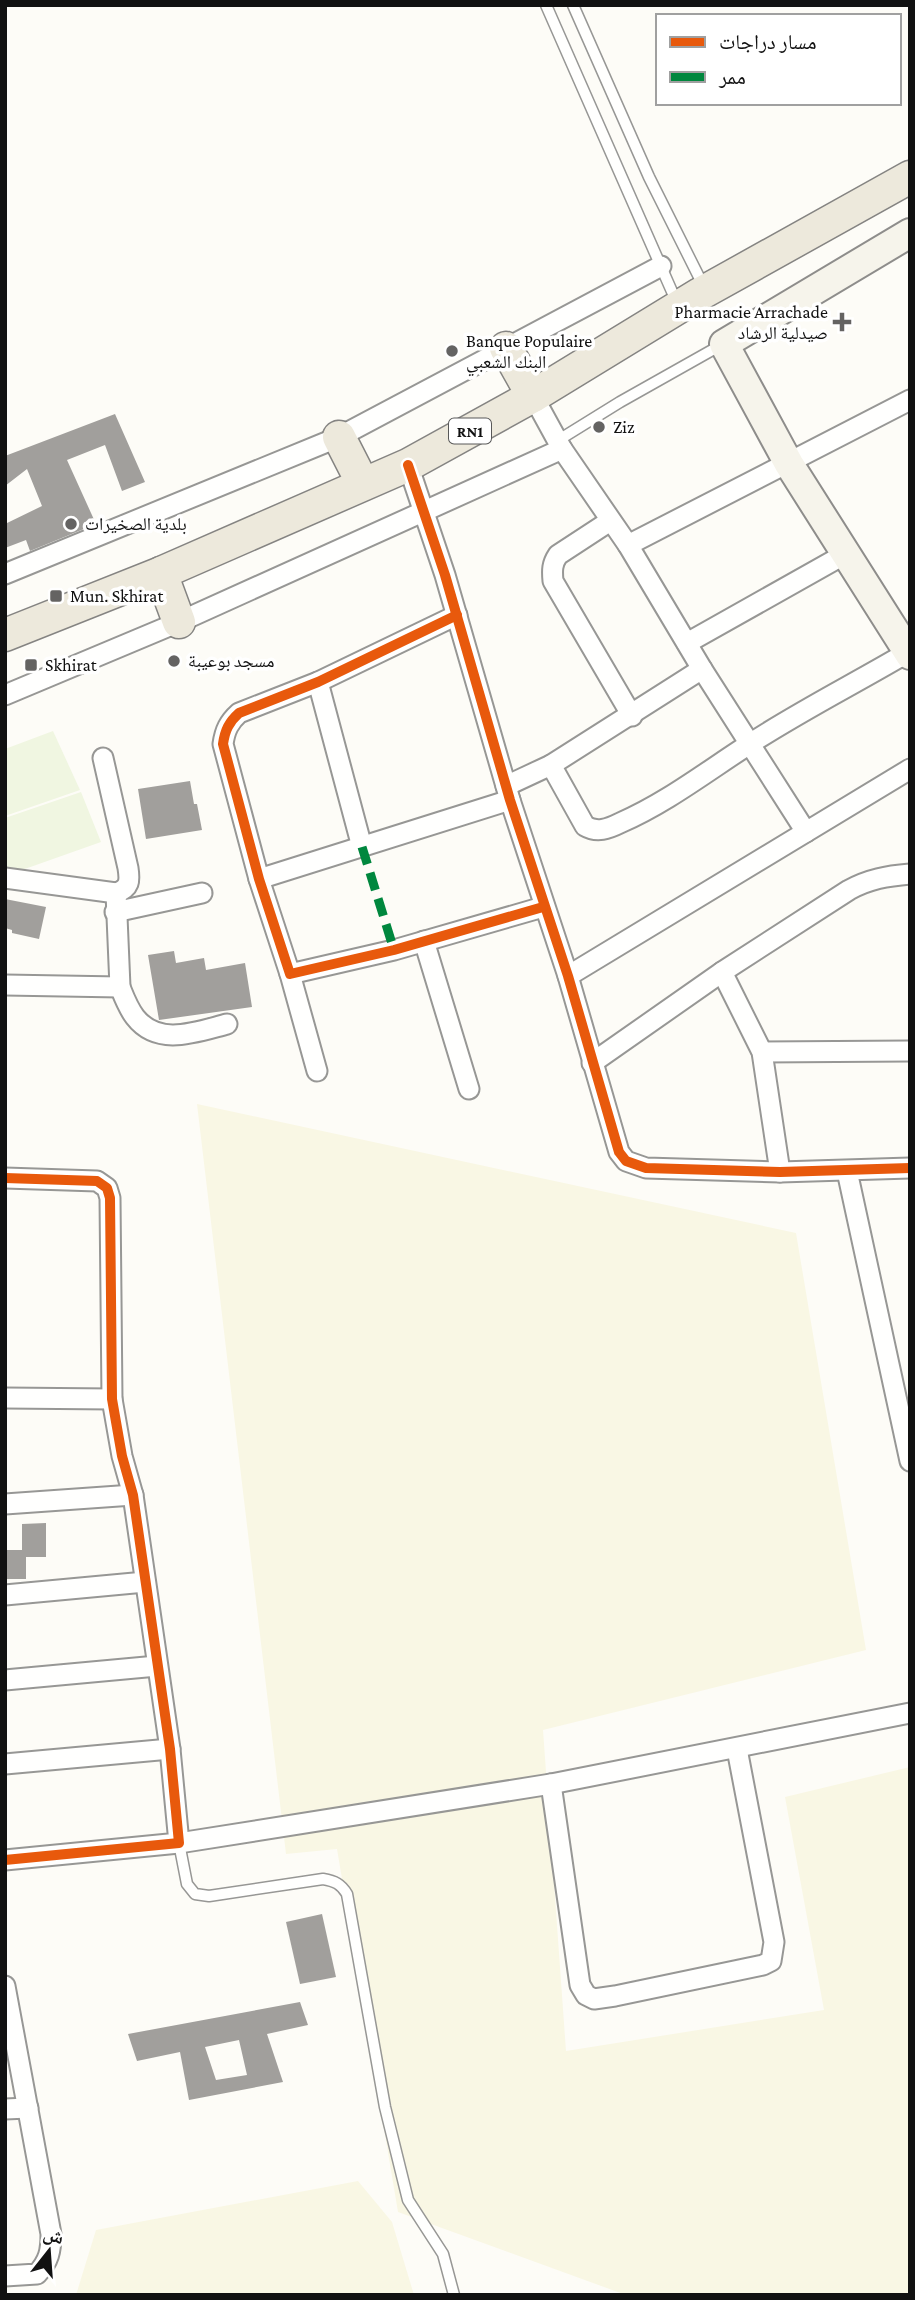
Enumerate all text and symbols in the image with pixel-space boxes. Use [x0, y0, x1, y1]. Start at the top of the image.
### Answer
legend [656, 14, 901, 105]
text: مسار دراجات [719, 30, 817, 54]
text: ممر [718, 65, 746, 89]
place label: Pharmacie Arrachade صيدلية الرشاد [675, 302, 828, 343]
marker: Pharmacie Arrachade صيدلية الرشاد [834, 314, 850, 330]
place label: Banque Populaire البنك الشعبي [466, 331, 592, 377]
marker: Banque Populaire البنك الشعبي [444, 343, 460, 359]
place label: Ziz [613, 417, 635, 437]
road number: RN1 [449, 418, 491, 444]
marker: Ziz [591, 419, 607, 435]
place label: بلدية الصخيرات [85, 514, 187, 535]
marker: بلدية الصخيرات [63, 516, 79, 532]
place label: Mun. Skhirat [70, 586, 164, 606]
marker: Mun. Skhirat [48, 588, 64, 604]
place label: مسجد بوعيبة [188, 651, 274, 672]
marker: مسجد بوعيبة [166, 653, 182, 669]
place label: Skhirat [45, 655, 98, 675]
marker: Skhirat [23, 657, 39, 673]
north arrow [14, 2216, 84, 2286]
text: ش [41, 2222, 67, 2249]

